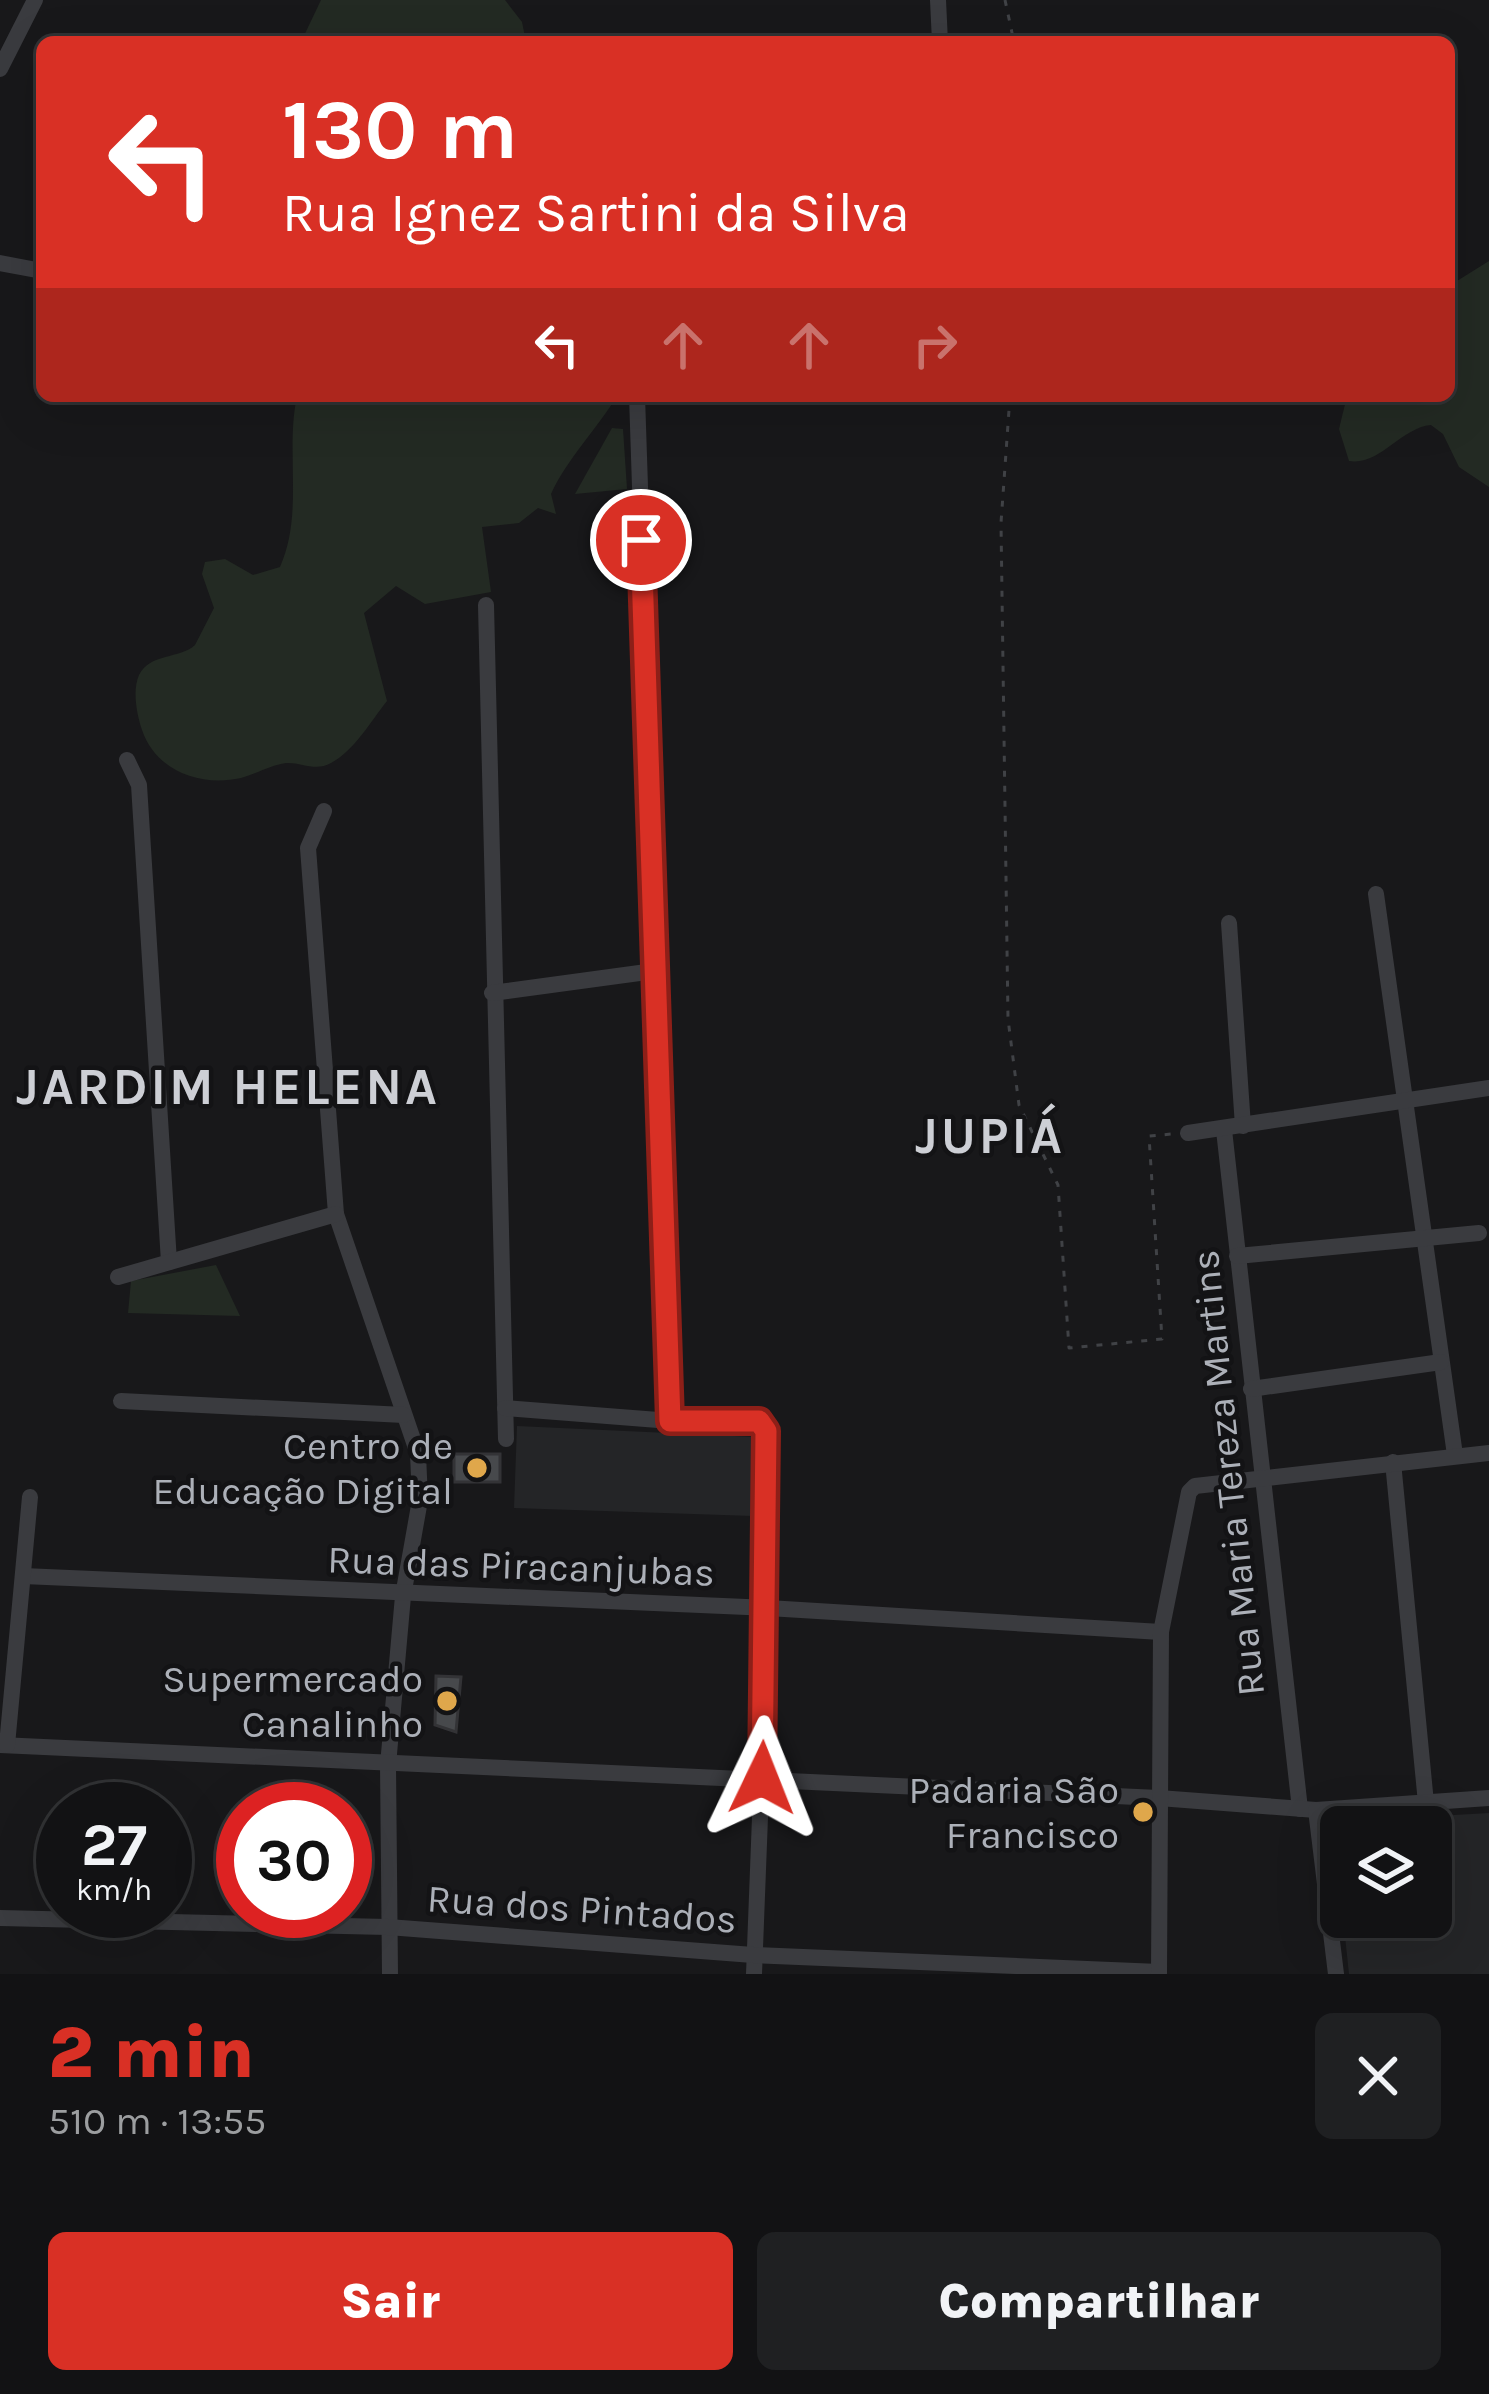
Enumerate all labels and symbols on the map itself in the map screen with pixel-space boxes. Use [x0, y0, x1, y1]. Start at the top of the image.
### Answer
pin [590, 489, 692, 591]
district label: JARDIM HELENA [16, 1057, 440, 1117]
district label: JUPIÁ [915, 1103, 1065, 1166]
street label: Rua Maria Tereza Martins [1182, 1248, 1274, 1698]
place label: Centro de Educação Digital [153, 1423, 453, 1514]
marker: Centro de Educação Digital [464, 1455, 490, 1481]
street label: Rua das Piracanjubas [327, 1536, 715, 1596]
place label: Supermercado Canalinho [162, 1656, 423, 1747]
marker: Supermercado Canalinho [434, 1688, 460, 1714]
position arrow [699, 1715, 825, 1841]
place label: Padaria São Francisco [909, 1767, 1119, 1858]
speed limit sign: 30 [216, 1782, 372, 1938]
marker: Padaria São Francisco [1130, 1799, 1156, 1825]
street label: Rua dos Pintados [426, 1875, 738, 1943]

